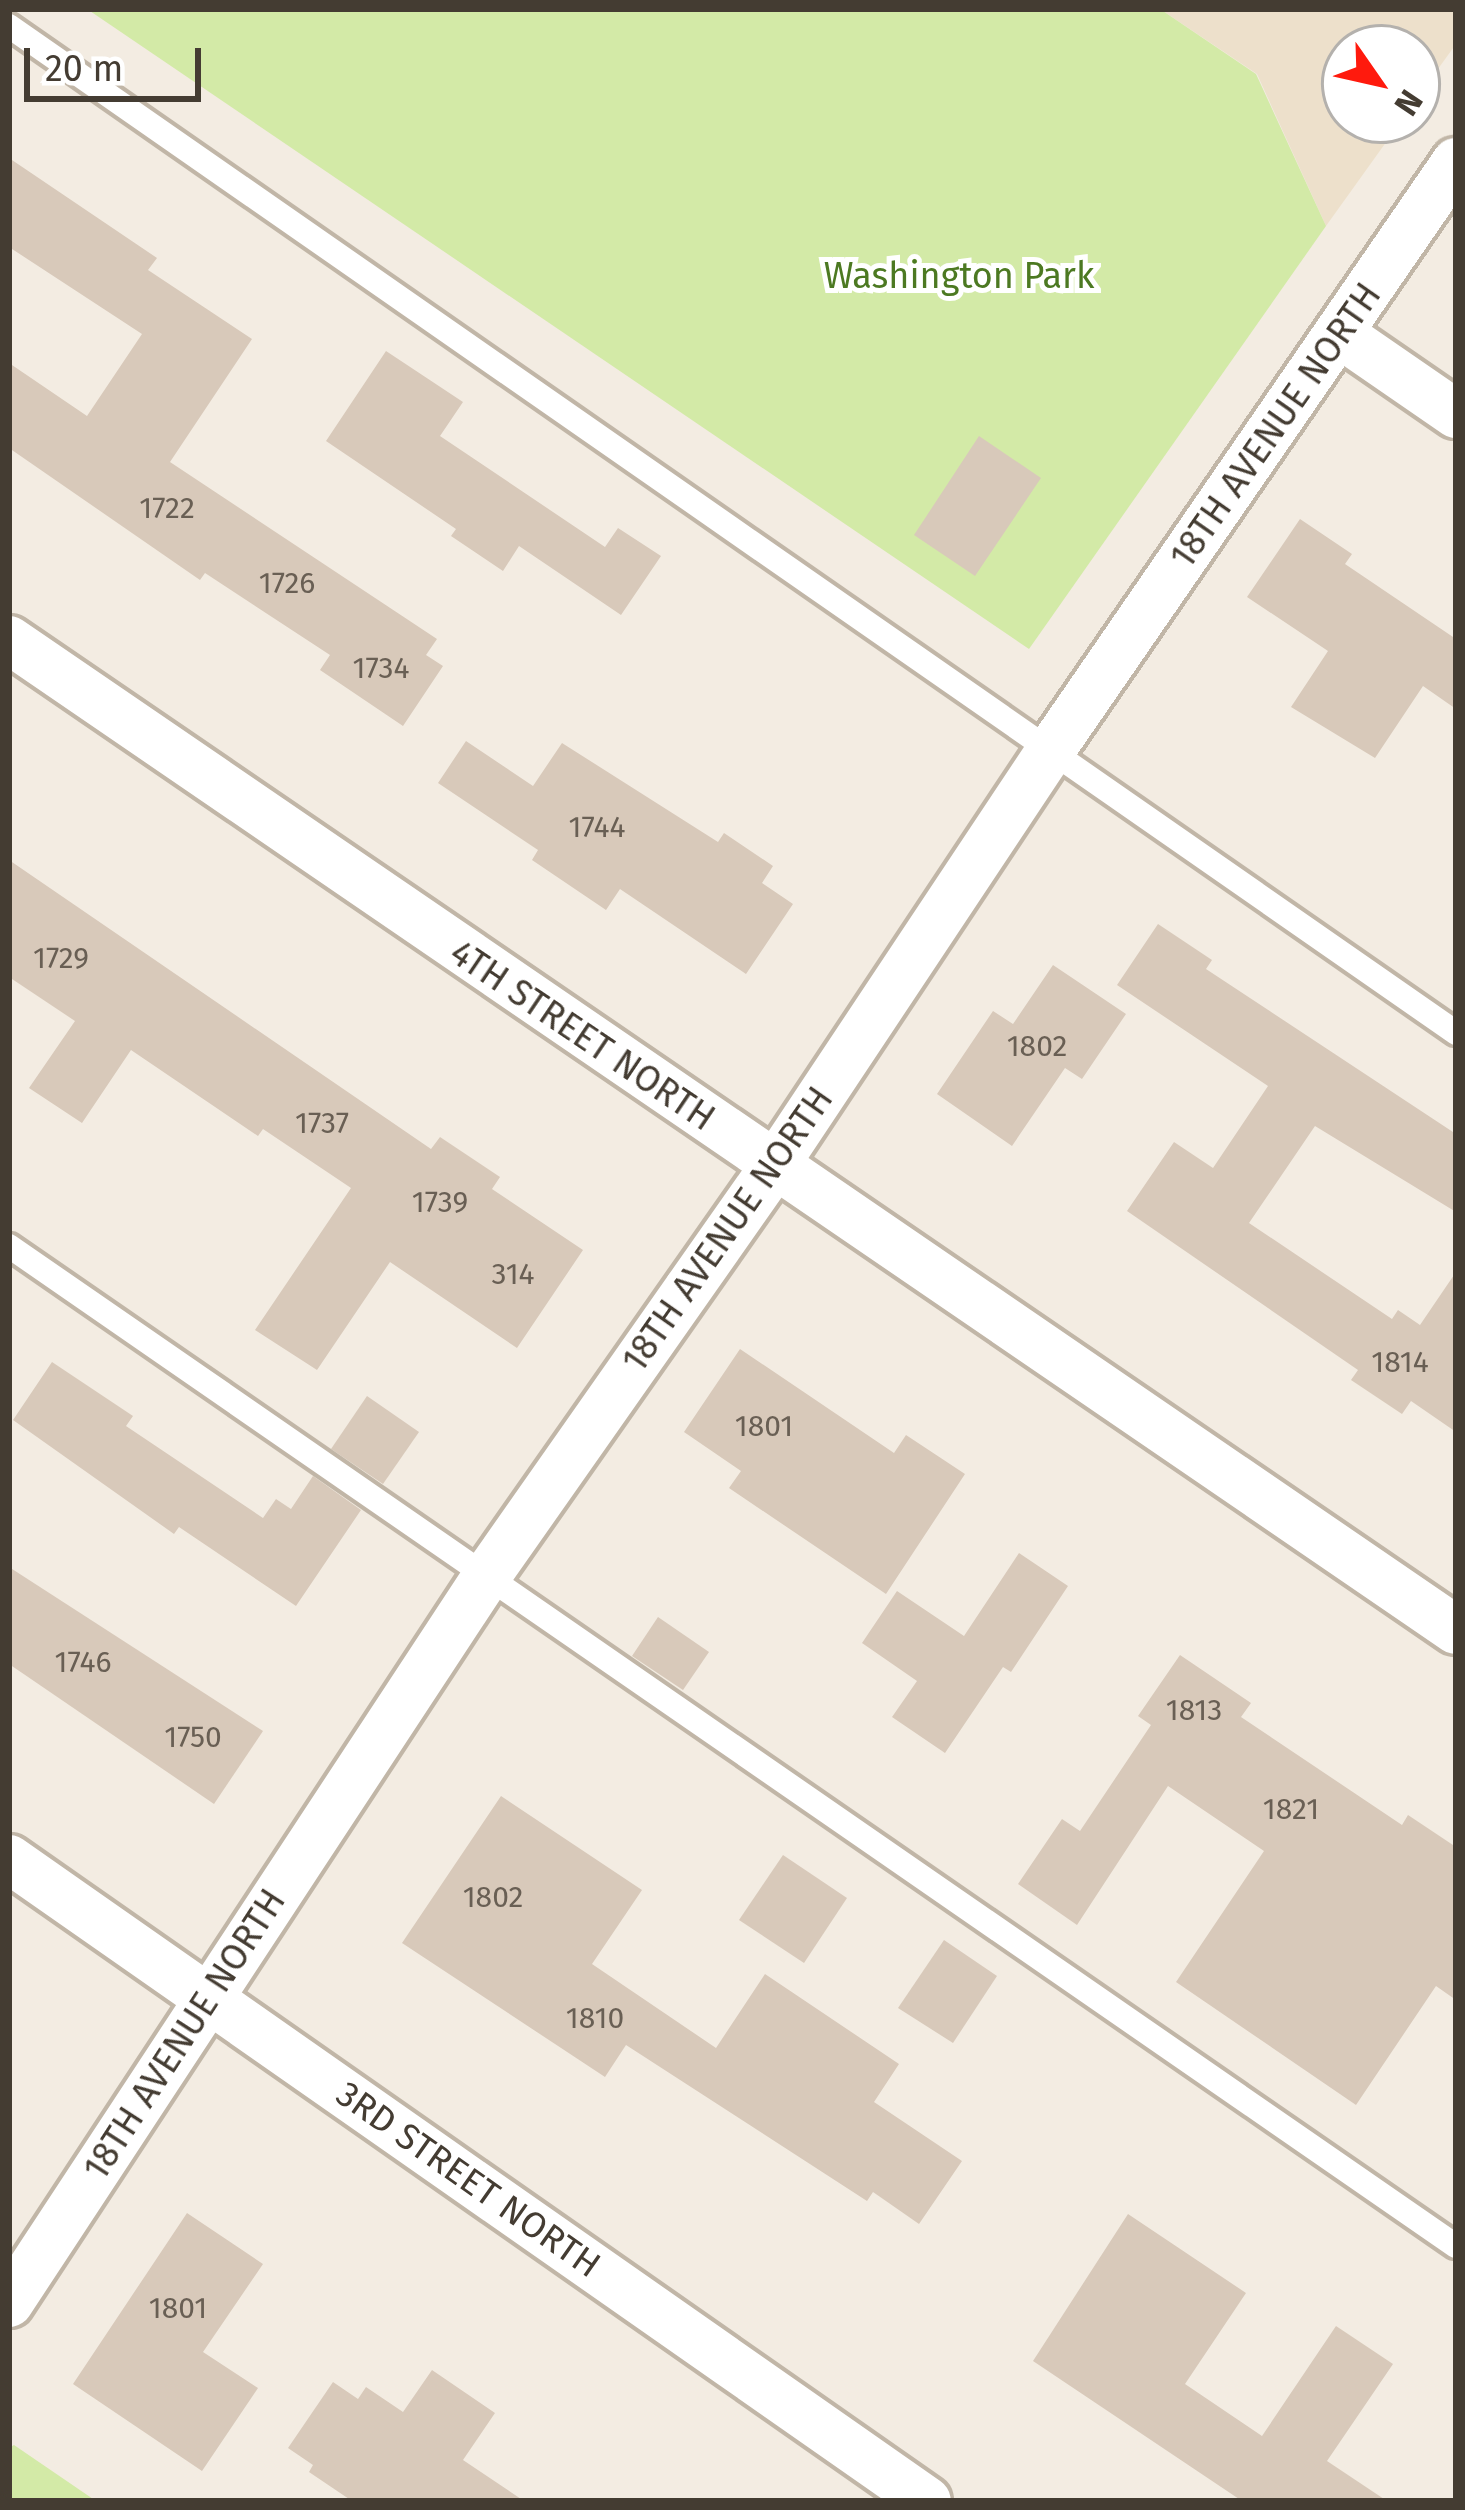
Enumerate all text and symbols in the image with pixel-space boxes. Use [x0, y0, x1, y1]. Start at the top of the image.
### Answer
scale bar [30, 24, 207, 98]
north arrow [1321, 24, 1441, 144]
text: 20 m [45, 47, 123, 91]
text: N [1386, 82, 1431, 123]
park label: Washington Park [824, 255, 1094, 299]
street label: 18TH AVENUE NORTH [1161, 275, 1391, 577]
house number: 1722 [139, 490, 195, 526]
house number: 1726 [259, 565, 315, 601]
house number: 1734 [353, 650, 409, 686]
house number: 1744 [568, 809, 626, 845]
street label: 4TH STREET NORTH [442, 932, 722, 1140]
house number: 1729 [33, 940, 89, 976]
house number: 1802 [1007, 1028, 1067, 1064]
street label: 18TH AVENUE NORTH [613, 1079, 843, 1381]
house number: 1737 [295, 1105, 349, 1141]
house number: 1739 [412, 1184, 468, 1220]
house number: 314 [491, 1256, 535, 1292]
house number: 1814 [1371, 1344, 1429, 1380]
house number: 1801 [735, 1408, 793, 1444]
house number: 1746 [54, 1644, 112, 1680]
house number: 1813 [1166, 1692, 1222, 1728]
house number: 1750 [164, 1719, 222, 1755]
house number: 1821 [1263, 1791, 1319, 1827]
house number: 1802 [463, 1879, 523, 1915]
street label: 18TH AVENUE NORTH [75, 1882, 295, 2188]
house number: 1810 [566, 2000, 624, 2036]
street label: 3RD STREET NORTH [328, 2073, 608, 2287]
house number: 1801 [149, 2290, 207, 2326]

